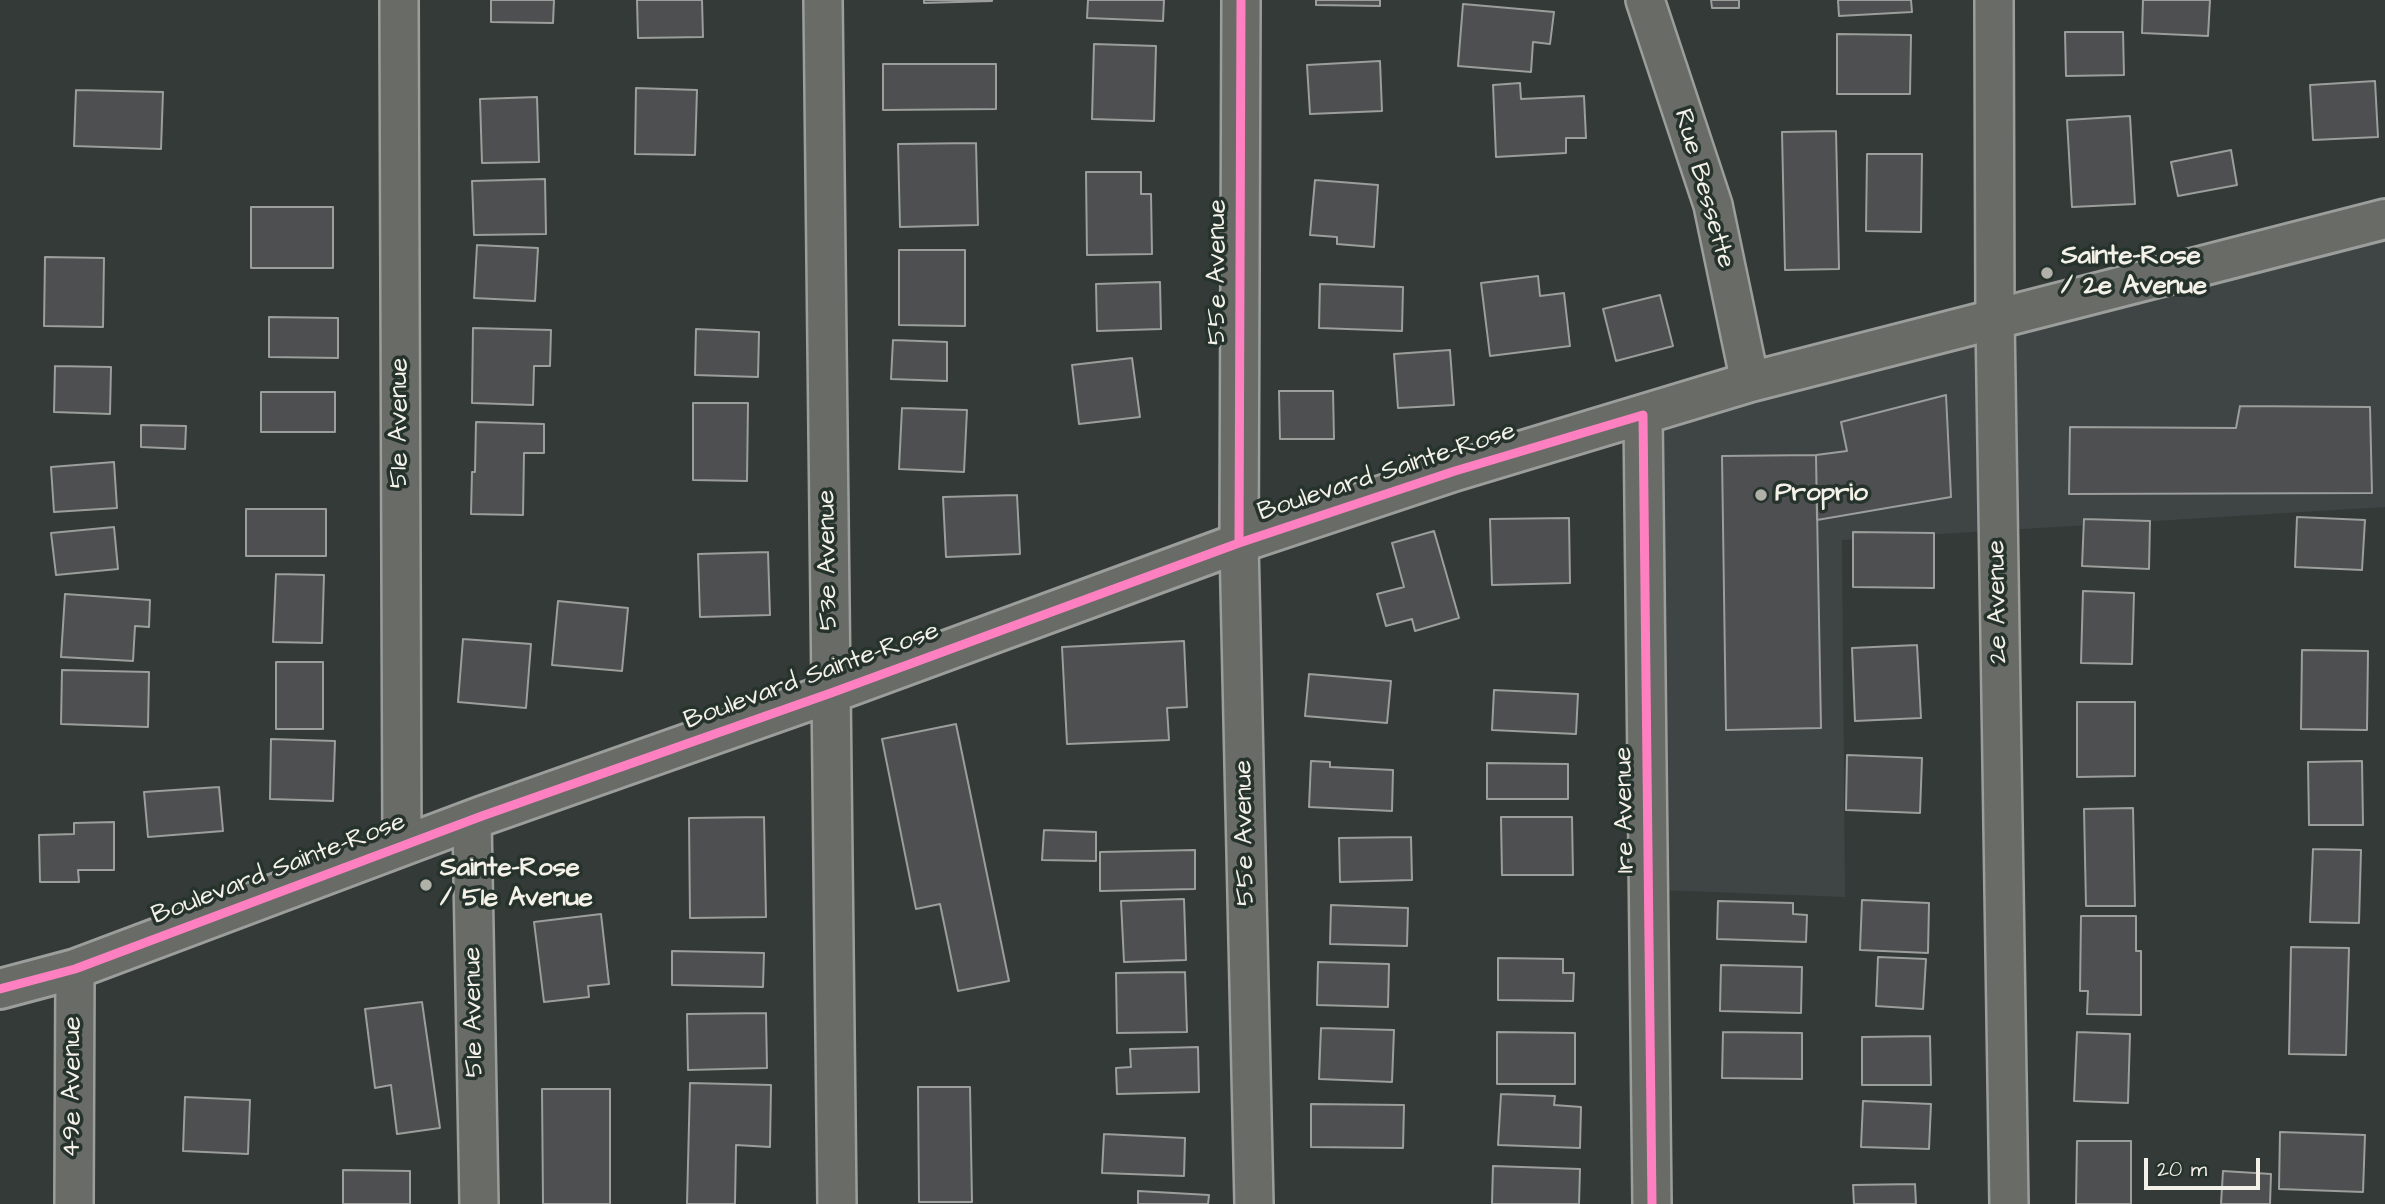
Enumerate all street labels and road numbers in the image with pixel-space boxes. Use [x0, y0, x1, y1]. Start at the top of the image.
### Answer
street label: Rue Bessette [1665, 106, 1741, 272]
street label: 55e Avenue [1203, 199, 1235, 345]
street label: 51e Avenue [385, 358, 417, 488]
street label: Boulevard Sainte-Rose [1254, 417, 1520, 529]
street label: 53e Avenue [812, 489, 846, 631]
street label: 2e Avenue [1982, 540, 2016, 664]
street label: Boulevard Sainte-Rose [680, 616, 944, 738]
street label: 1re Avenue [1609, 746, 1643, 874]
street label: 55e Avenue [1229, 760, 1263, 906]
street label: Boulevard Sainte-Rose [148, 807, 410, 933]
street label: 51e Avenue [458, 946, 492, 1078]
street label: 49e Avenue [58, 1016, 90, 1158]

